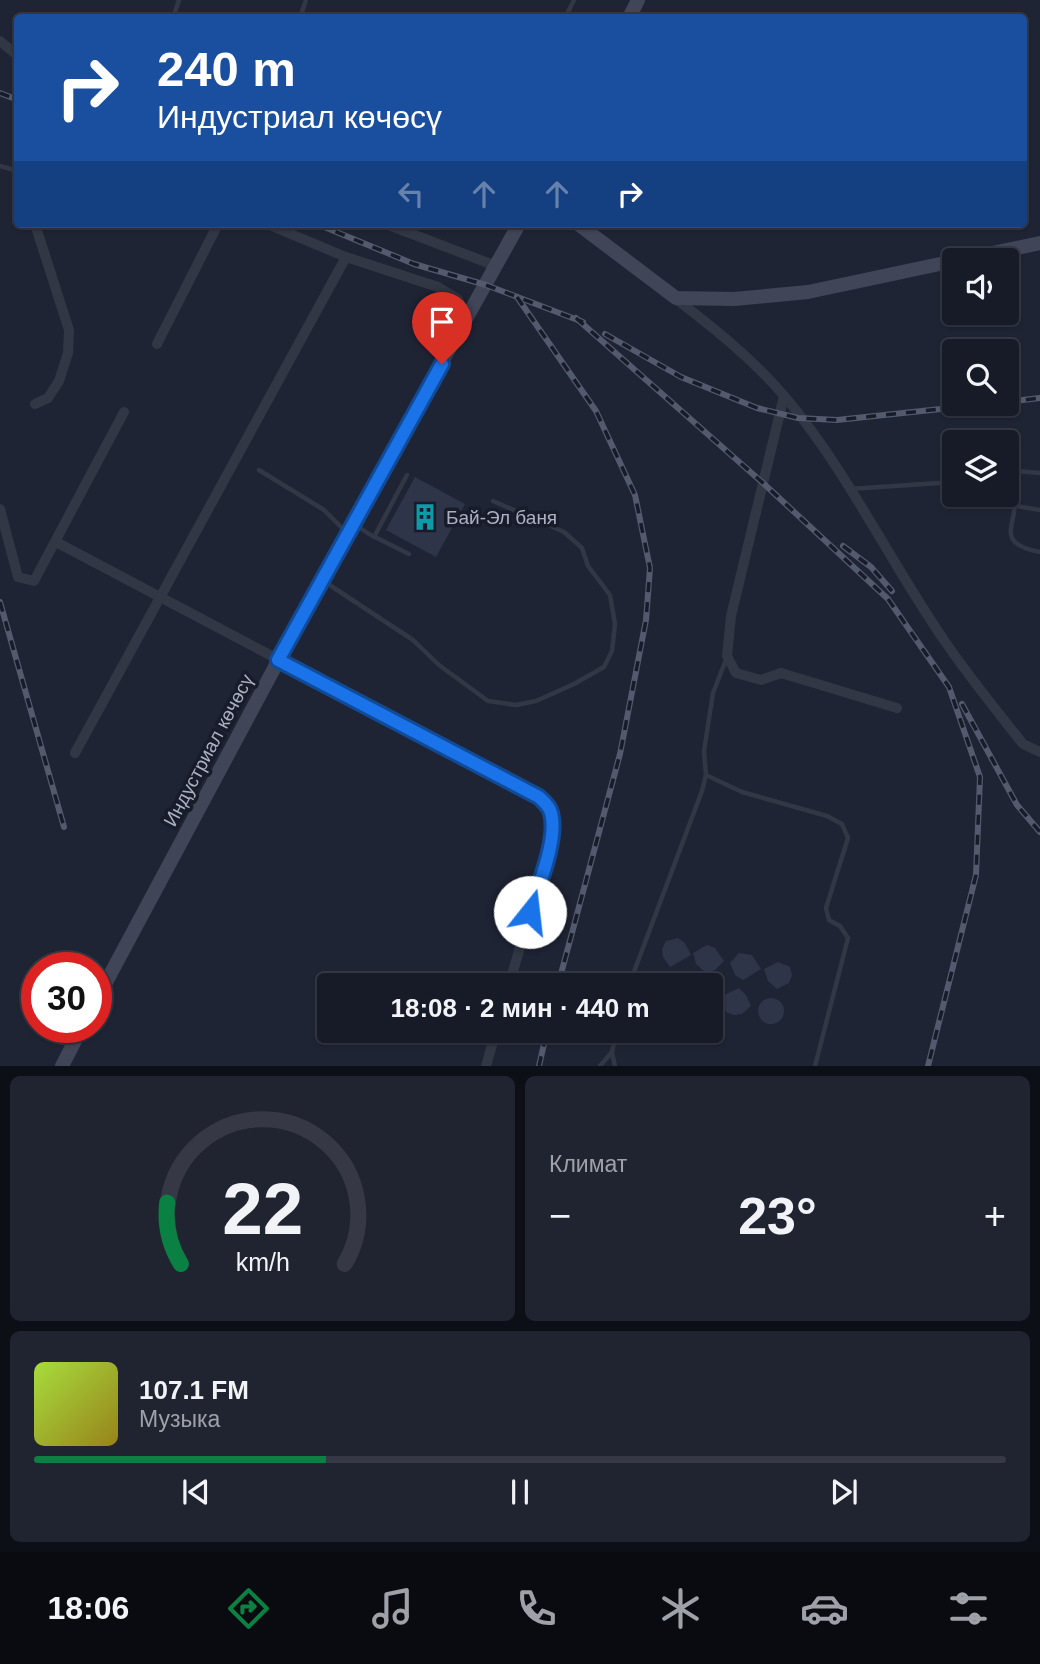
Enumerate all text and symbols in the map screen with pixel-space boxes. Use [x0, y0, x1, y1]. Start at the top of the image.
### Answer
icon: right [42, 42, 133, 133]
text: 240 m [157, 42, 296, 96]
text: Индустриал көчөсү [157, 99, 442, 135]
icon: left [392, 175, 430, 213]
icon: ahead [465, 175, 503, 213]
icon: ahead [538, 175, 576, 213]
icon: right [611, 175, 649, 213]
map controls [942, 248, 1019, 507]
button: sound [942, 248, 1019, 325]
pin [412, 292, 472, 364]
icon: arrive [423, 303, 461, 341]
button: search [942, 339, 1019, 416]
button: layers [942, 430, 1019, 507]
building icon: Бай-Эл баня [410, 502, 440, 532]
place label: Бай-Эл баня [446, 507, 557, 528]
street label: Индустриал көчөсү [159, 670, 258, 830]
position arrow [493, 875, 567, 949]
speed limit sign: 30 [21, 952, 112, 1043]
text: 18:08 · 2 мин · 440 m [390, 993, 650, 1023]
text: Климат [549, 1151, 627, 1177]
text: 22 [222, 1169, 303, 1250]
text: 23° [738, 1187, 817, 1245]
text: − [549, 1195, 571, 1237]
text: + [984, 1195, 1006, 1237]
text: km/h [235, 1248, 290, 1276]
text: 107.1 FM [139, 1375, 249, 1405]
text: Музыка [139, 1406, 220, 1432]
icon: previous [177, 1473, 215, 1511]
icon: pause [501, 1473, 539, 1511]
icon: next [825, 1473, 863, 1511]
icon: directions [224, 1584, 273, 1633]
icon: music [368, 1584, 417, 1633]
icon: phone [512, 1584, 561, 1633]
icon: climate [656, 1584, 705, 1633]
icon: car [800, 1584, 849, 1633]
icon: filters [944, 1584, 993, 1633]
text: 18:06 [47, 1590, 129, 1626]

